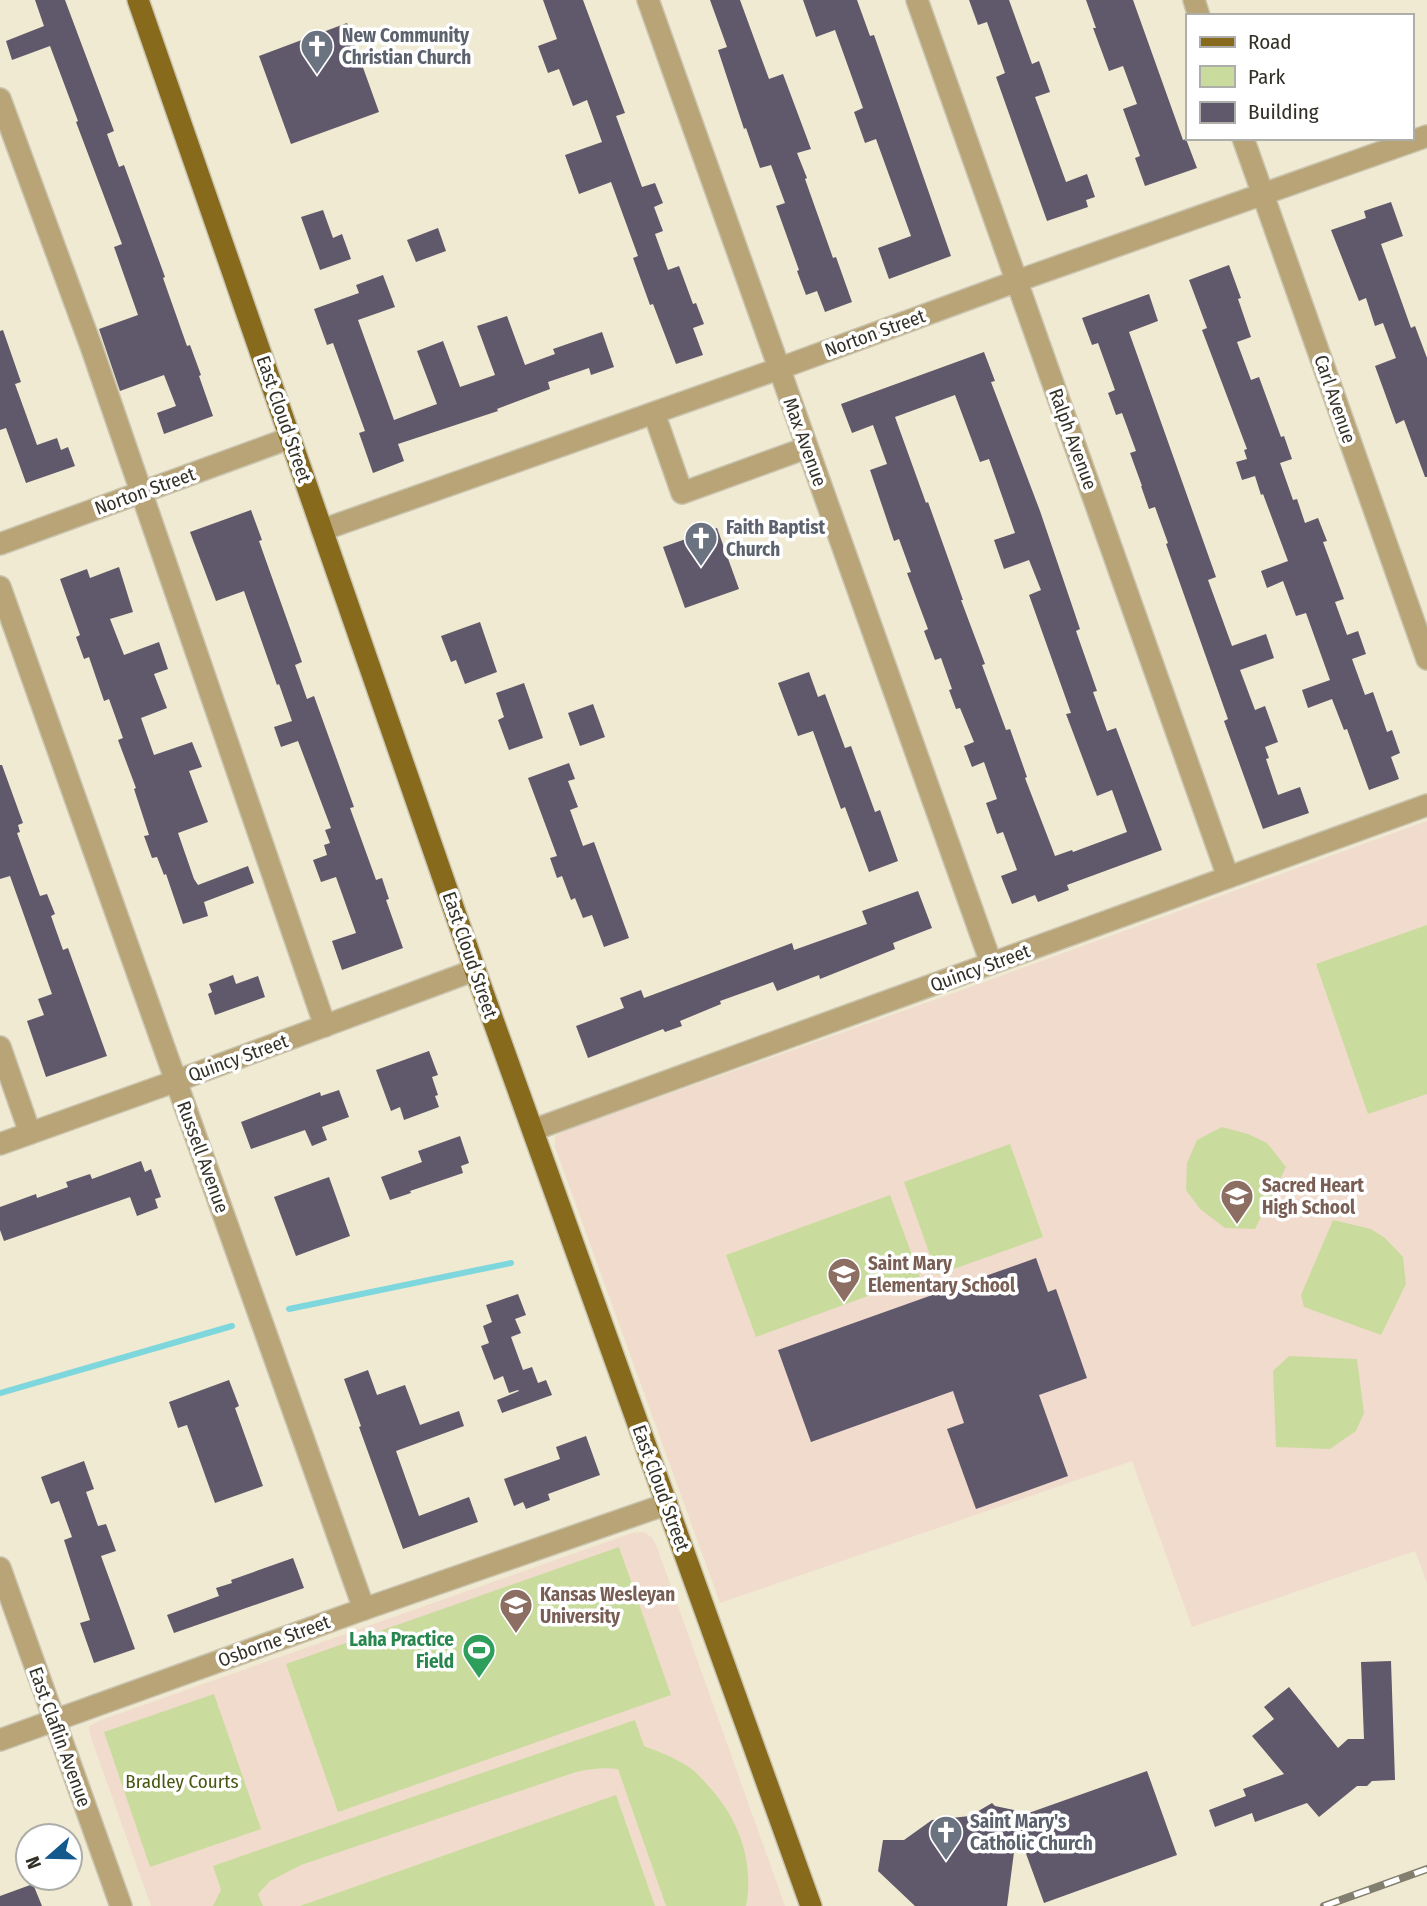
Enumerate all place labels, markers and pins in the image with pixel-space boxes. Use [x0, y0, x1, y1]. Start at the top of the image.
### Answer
place label: New Community Christian Church [342, 24, 471, 69]
church icon: New Community Christian Church [298, 27, 336, 76]
place label: Faith Baptist Church [726, 516, 826, 561]
church icon: Faith Baptist Church [682, 519, 720, 568]
place label: Sacred Heart High School [1262, 1174, 1364, 1219]
school or university icon: Sacred Heart High School [1218, 1177, 1256, 1226]
place label: Saint Mary Elementary School [868, 1252, 1016, 1297]
school or university icon: Saint Mary Elementary School [825, 1255, 863, 1304]
place label: Kansas Wesleyan University [540, 1583, 675, 1628]
school or university icon: Kansas Wesleyan University [497, 1586, 535, 1635]
place label: Laha Practice Field [349, 1628, 454, 1673]
sports icon: Laha Practice Field [460, 1631, 498, 1680]
place label: Saint Mary's Catholic Church [970, 1810, 1093, 1855]
church icon: Saint Mary's Catholic Church [927, 1813, 965, 1862]

